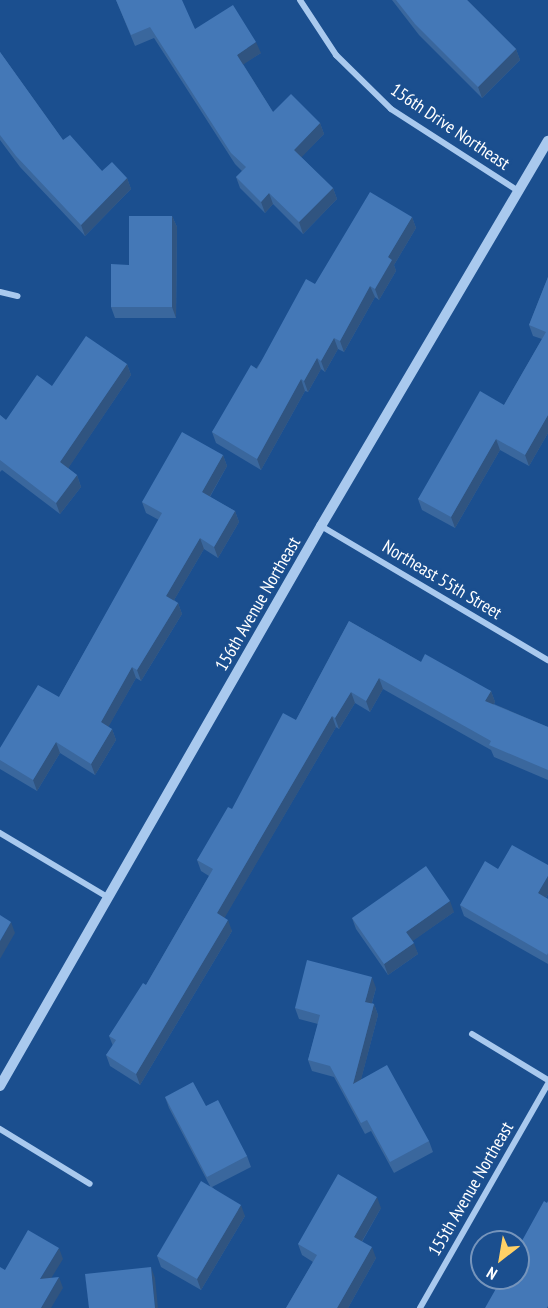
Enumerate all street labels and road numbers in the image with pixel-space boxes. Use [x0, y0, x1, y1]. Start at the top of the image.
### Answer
street label: 156th Drive Northeast [386, 79, 514, 175]
street label: 156th Avenue Northeast [211, 533, 305, 675]
street label: Northeast 55th Street [378, 536, 506, 624]
street label: 155th Avenue Northeast [424, 1118, 518, 1260]

